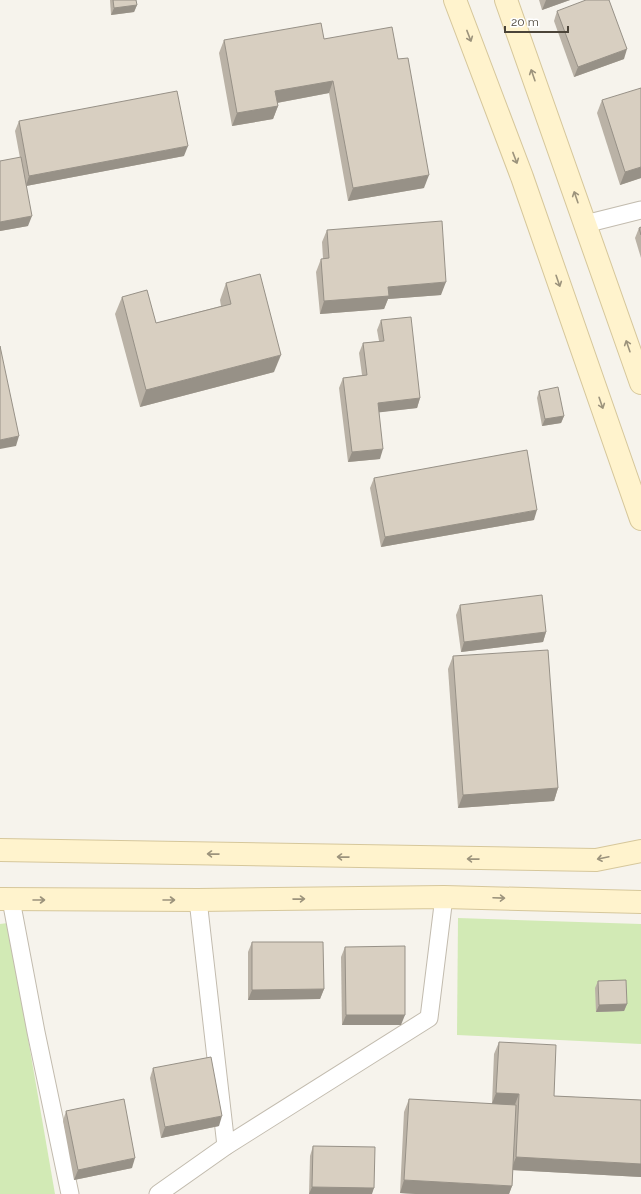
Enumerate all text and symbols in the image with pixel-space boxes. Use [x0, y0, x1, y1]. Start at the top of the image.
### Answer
scale bar [505, 8, 568, 34]
text: 20 m [511, 15, 539, 29]
one-way arrow [465, 30, 473, 42]
one-way arrow [528, 69, 536, 81]
one-way arrow [511, 152, 519, 164]
one-way arrow [571, 192, 579, 204]
one-way arrow [555, 274, 562, 287]
one-way arrow [624, 340, 631, 353]
one-way arrow [597, 397, 605, 409]
one-way arrow [207, 850, 220, 858]
one-way arrow [337, 853, 350, 860]
one-way arrow [467, 855, 480, 863]
one-way arrow [597, 855, 610, 863]
one-way arrow [292, 895, 305, 903]
one-way arrow [492, 895, 505, 902]
one-way arrow [32, 896, 45, 904]
one-way arrow [162, 896, 175, 904]

